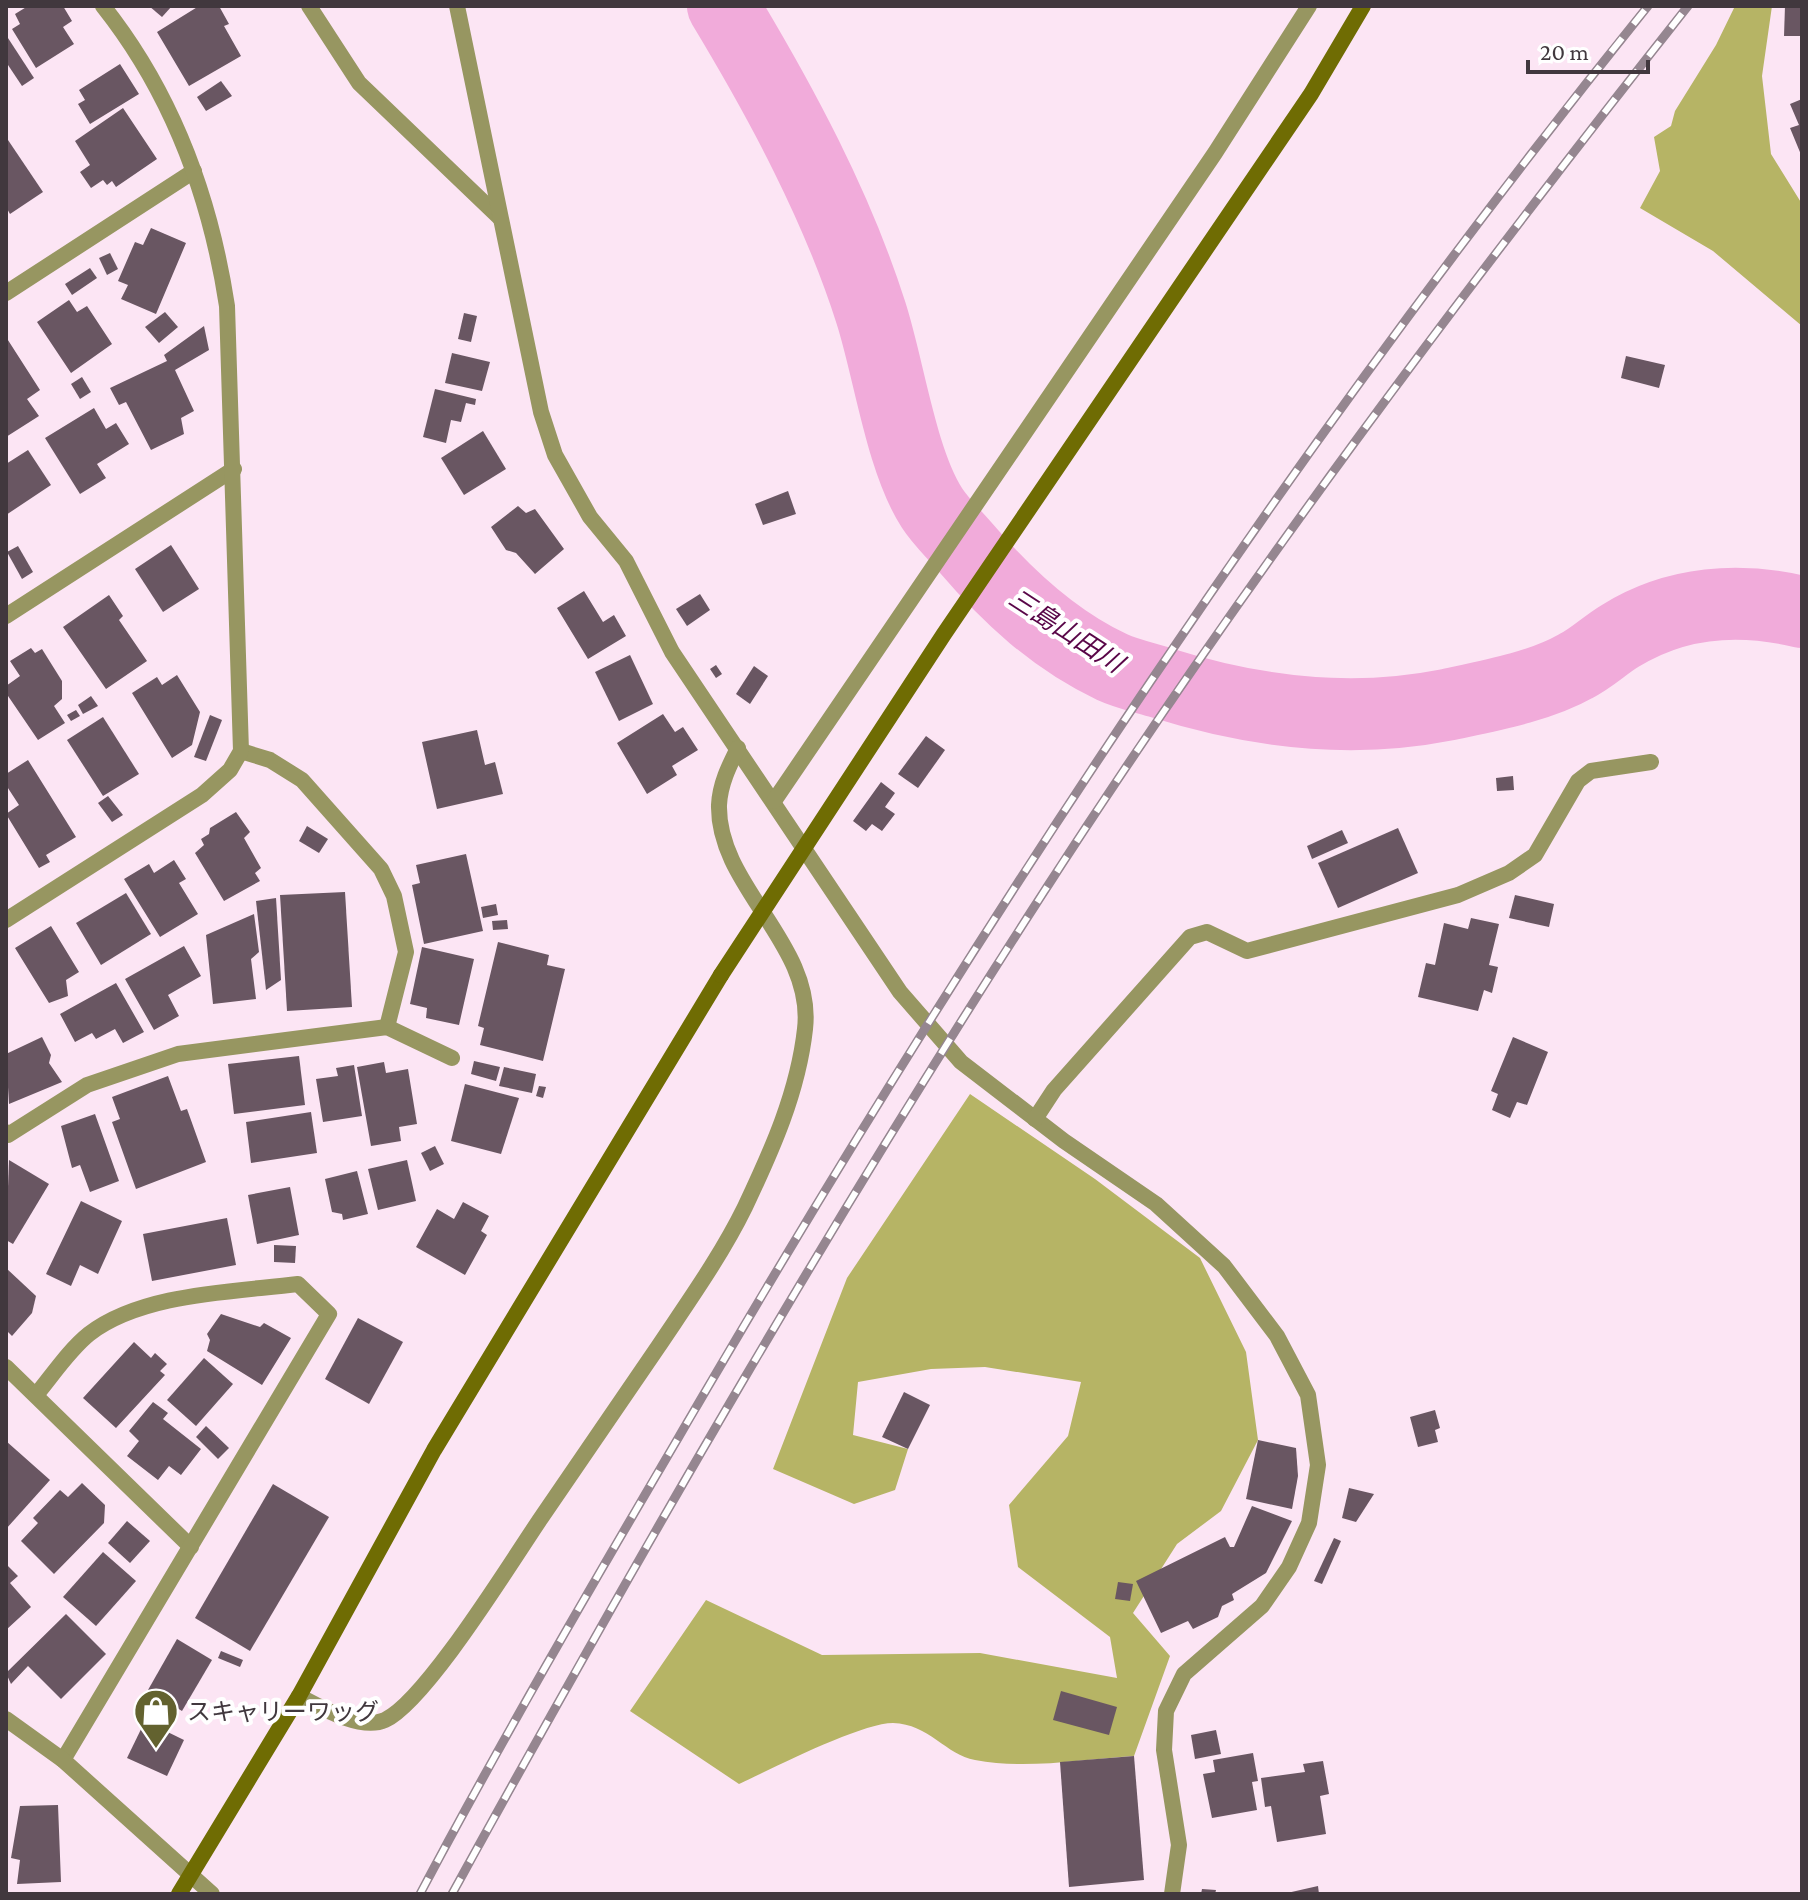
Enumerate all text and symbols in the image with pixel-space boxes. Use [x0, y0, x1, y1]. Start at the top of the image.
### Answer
scale bar [1528, 24, 1648, 74]
text: 20 m [1540, 38, 1589, 65]
water label: 三島山田川 [1004, 583, 1131, 680]
shop icon: スキャリーワッグ [132, 1687, 180, 1750]
place label: スキャリーワッグ [187, 1698, 379, 1725]

